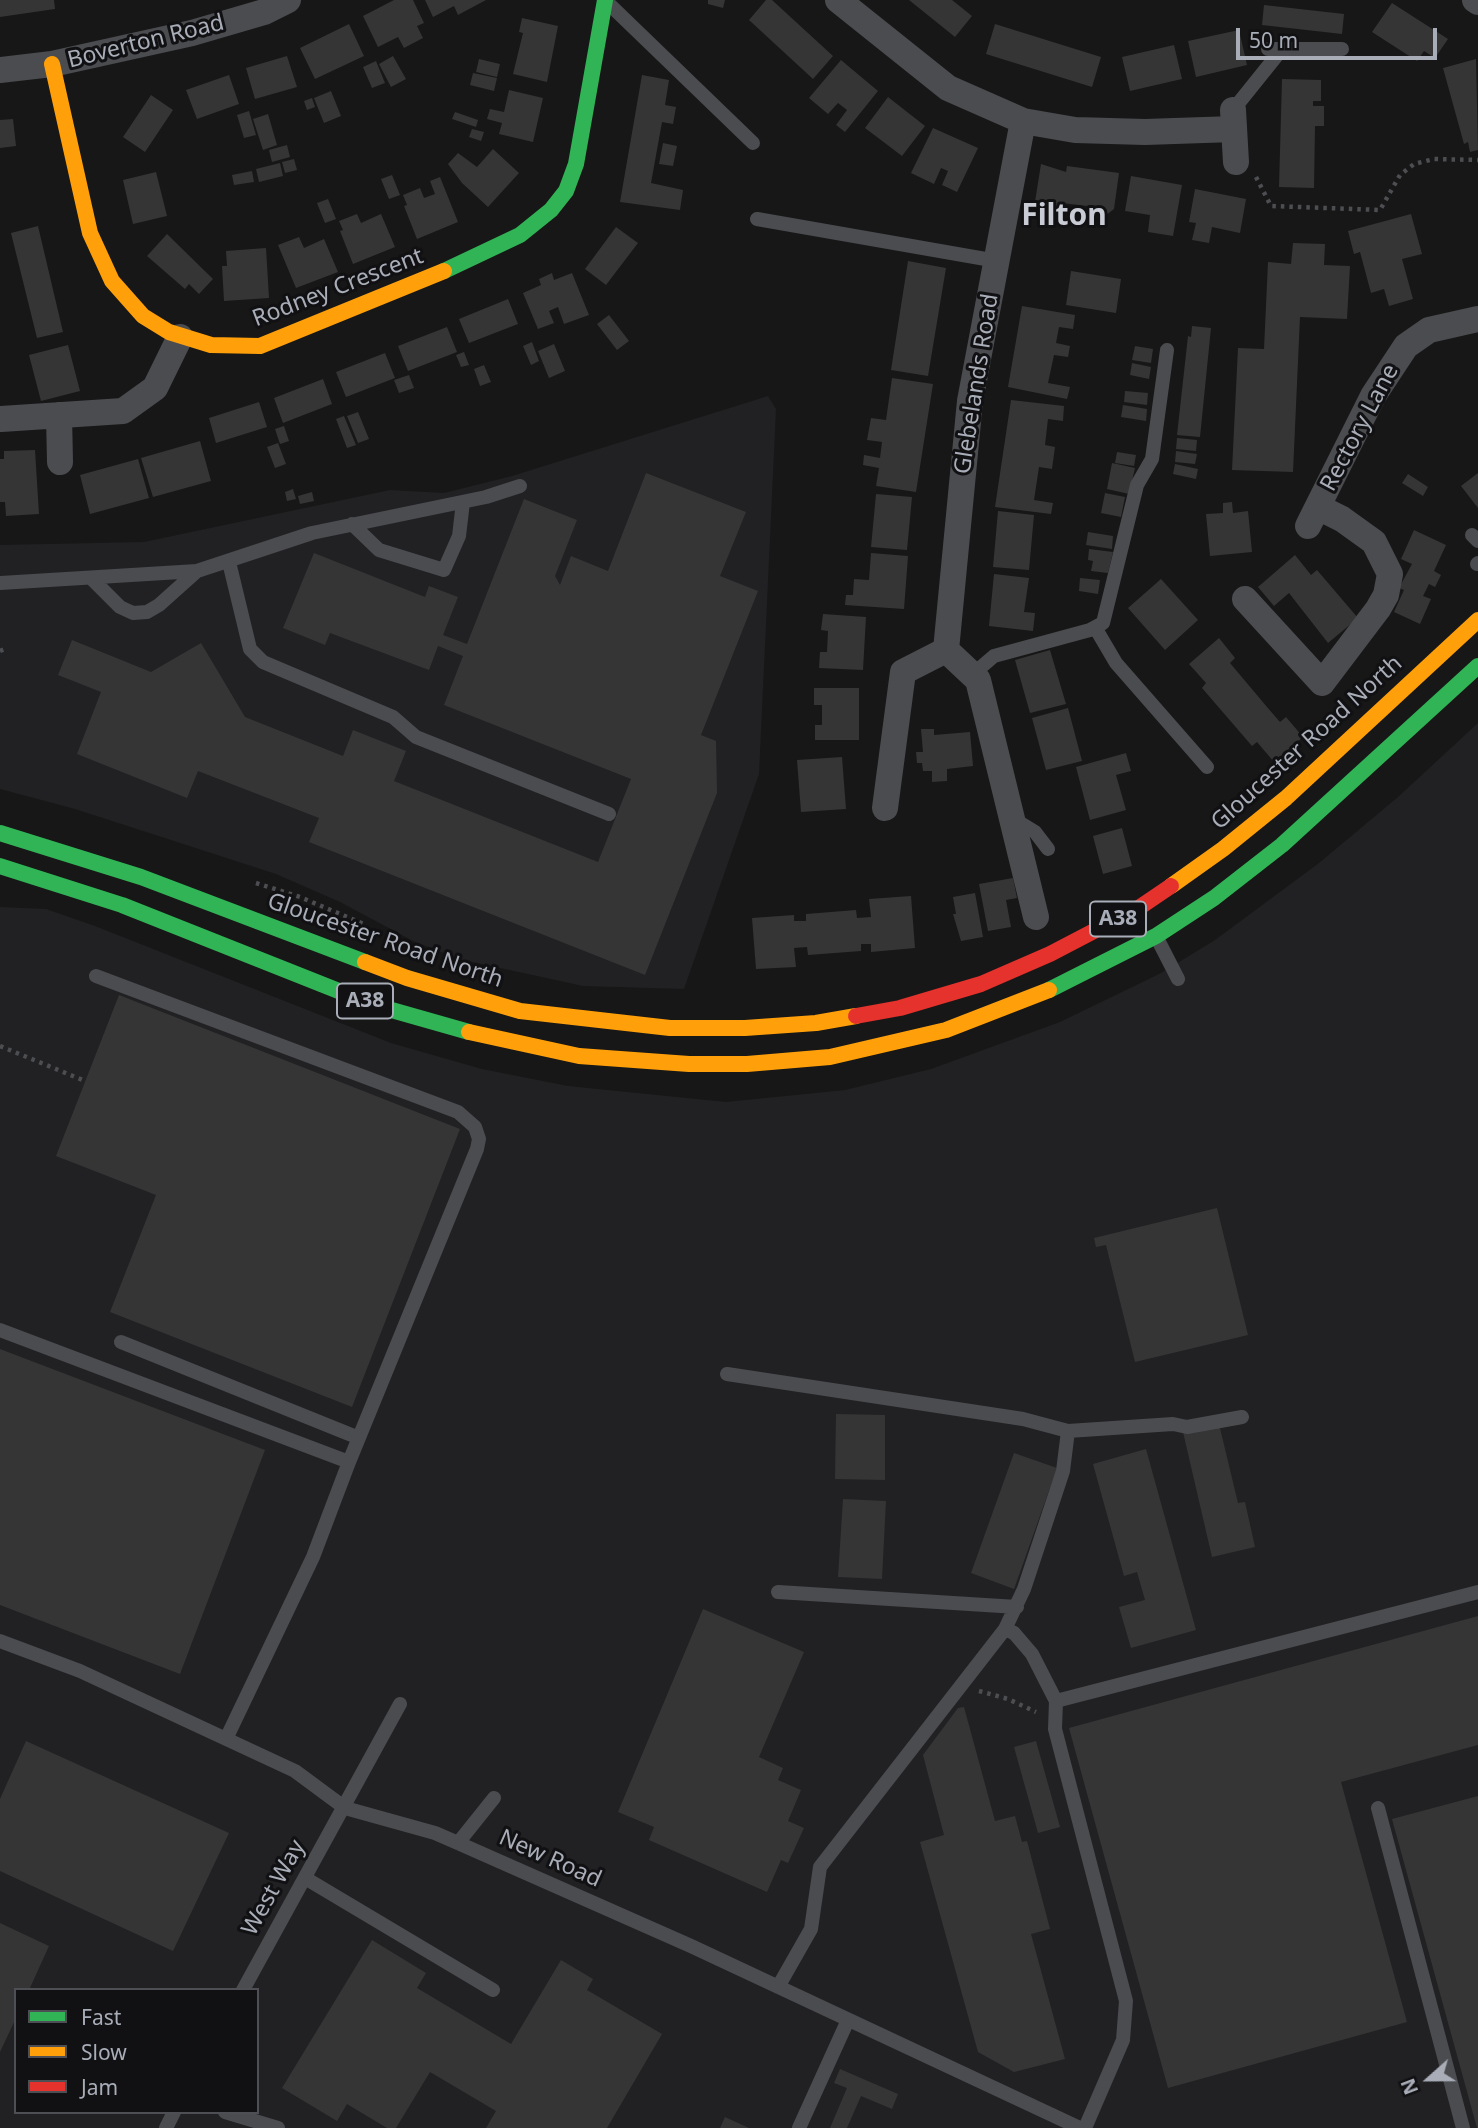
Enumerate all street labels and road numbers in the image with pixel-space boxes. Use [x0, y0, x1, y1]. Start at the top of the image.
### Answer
street label: Boverton Road [65, 9, 227, 75]
street label: Rodney Crescent [249, 243, 427, 333]
street label: Glebelands Road [949, 292, 1005, 476]
street label: Rectory Lane [1315, 360, 1405, 496]
street label: Gloucester Road North [1206, 650, 1408, 836]
street label: Gloucester Road North [264, 888, 506, 994]
road number: A38 [1090, 902, 1146, 936]
road number: A38 [337, 984, 393, 1018]
street label: New Road [494, 1824, 606, 1894]
street label: West Way [237, 1835, 311, 1941]

